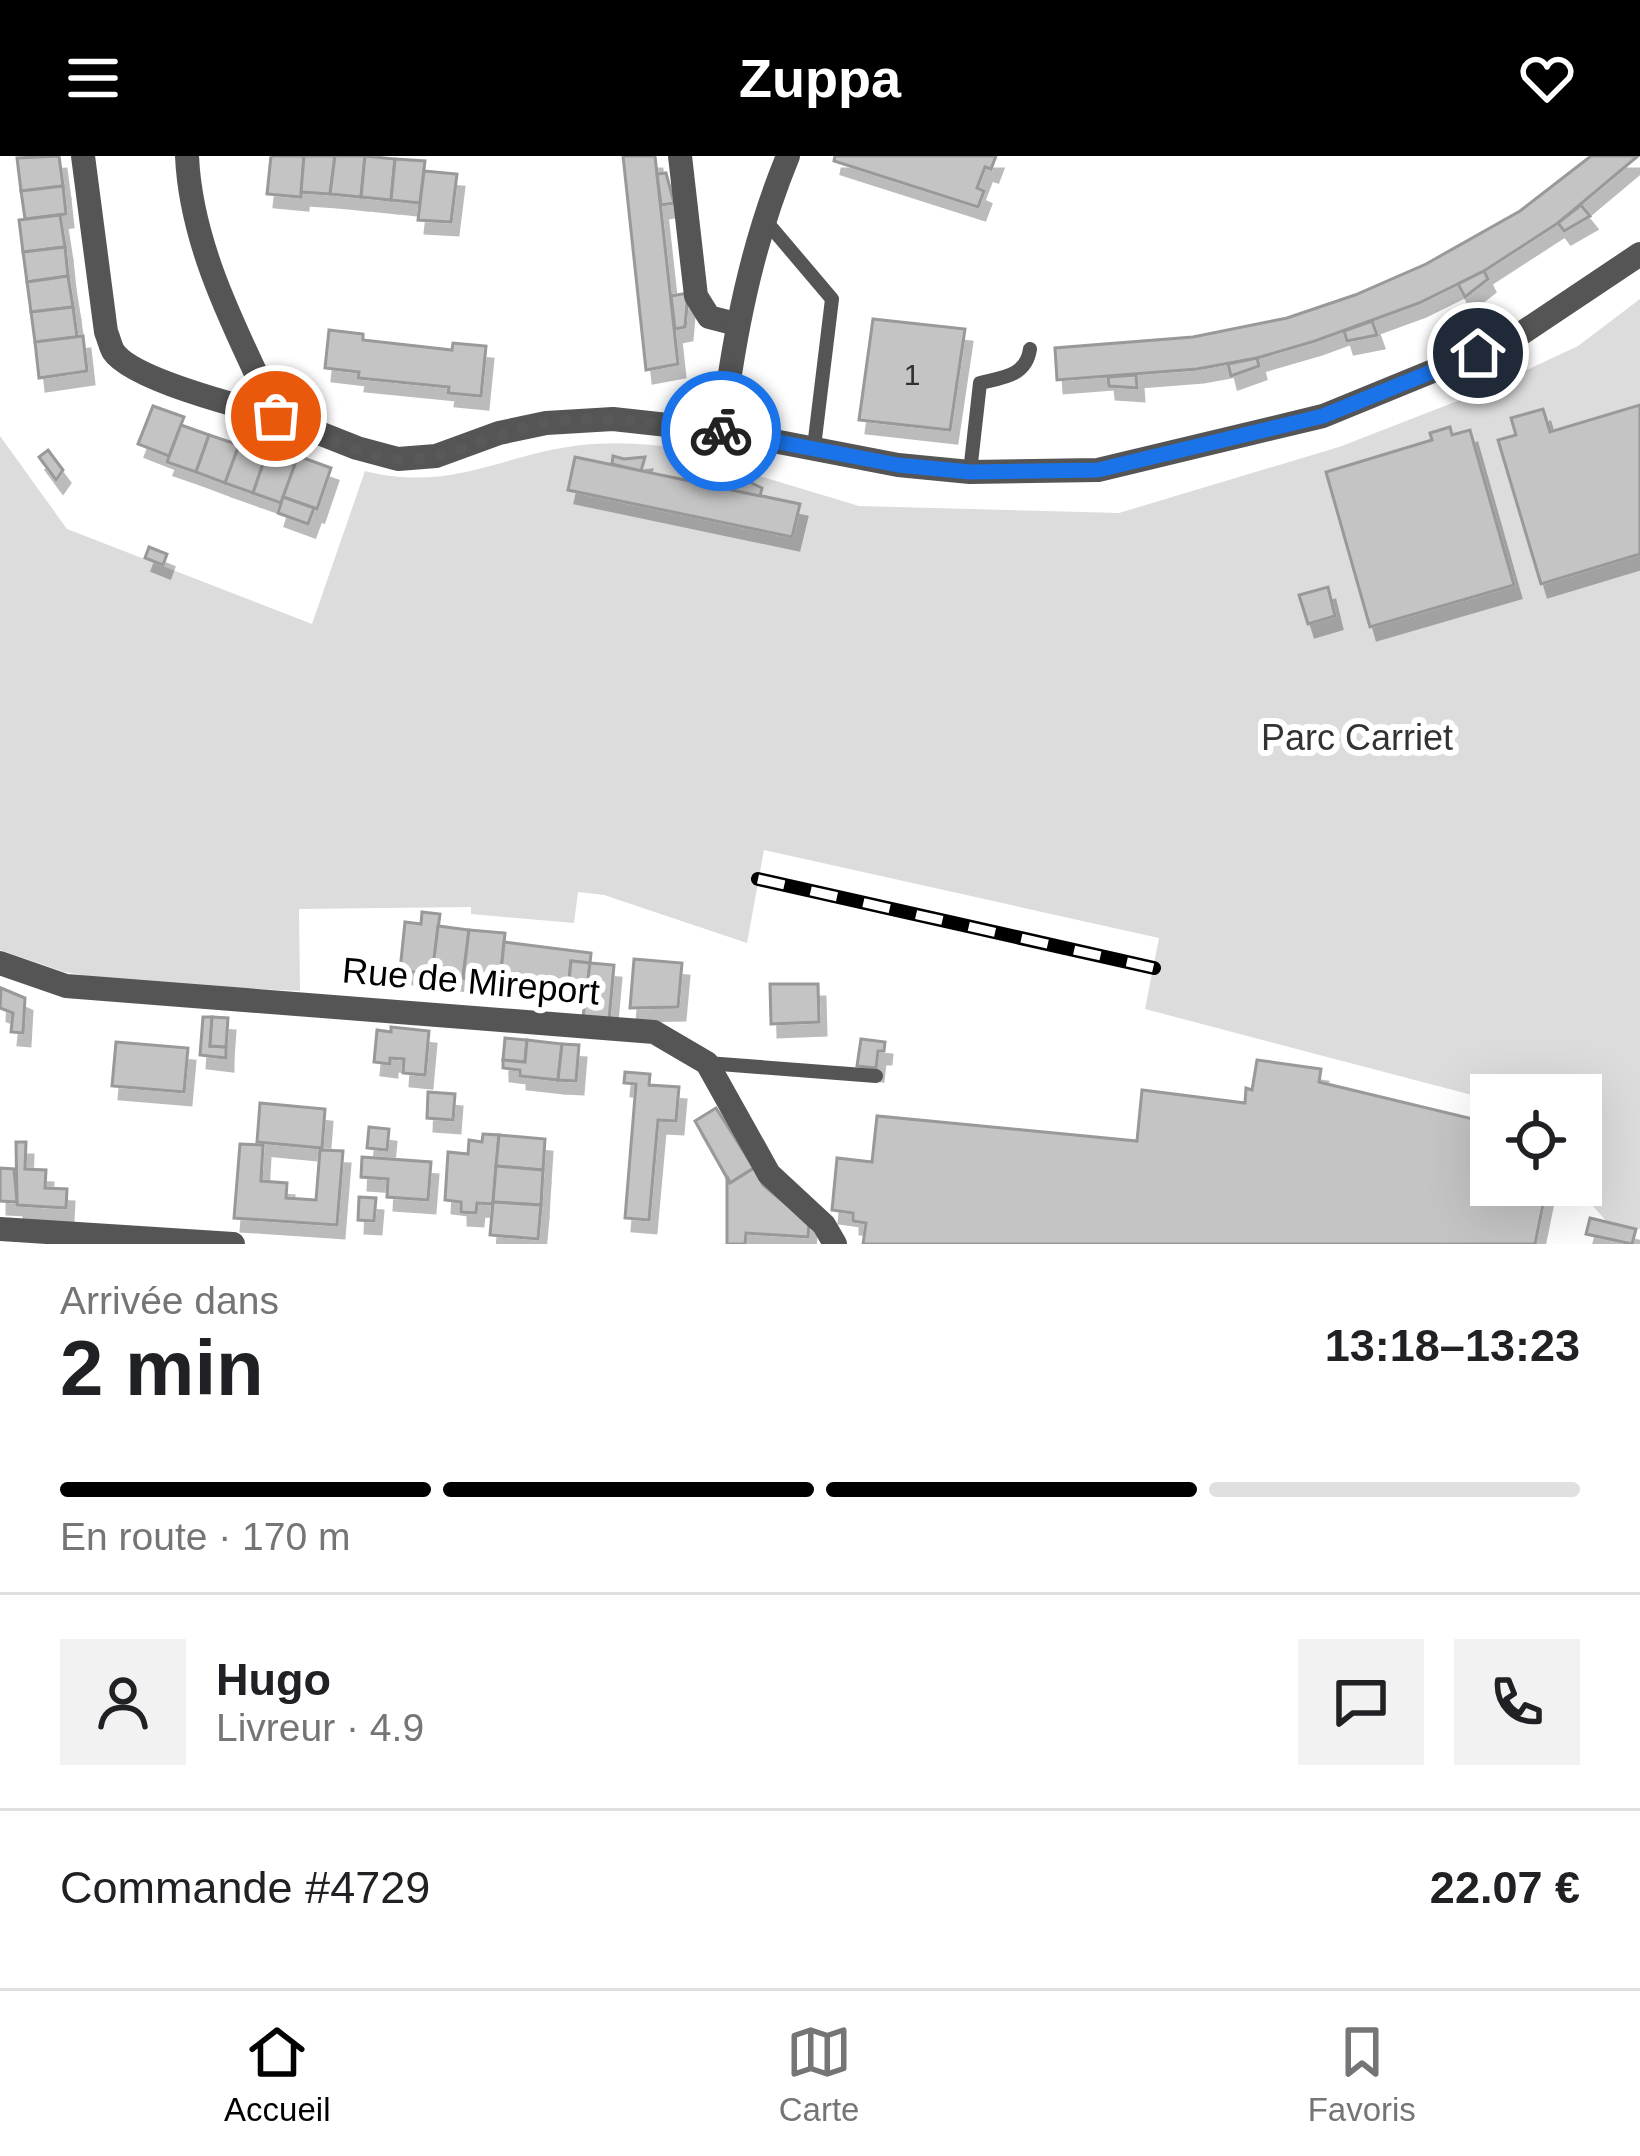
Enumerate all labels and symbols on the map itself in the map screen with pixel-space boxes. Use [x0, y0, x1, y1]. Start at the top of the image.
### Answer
pin [1427, 302, 1529, 404]
house number: 1 [904, 358, 920, 391]
pin [225, 365, 327, 467]
courier [661, 371, 781, 491]
park label: Parc Carriet [1261, 717, 1453, 758]
street label: Rue de Mireport [341, 949, 601, 1013]

